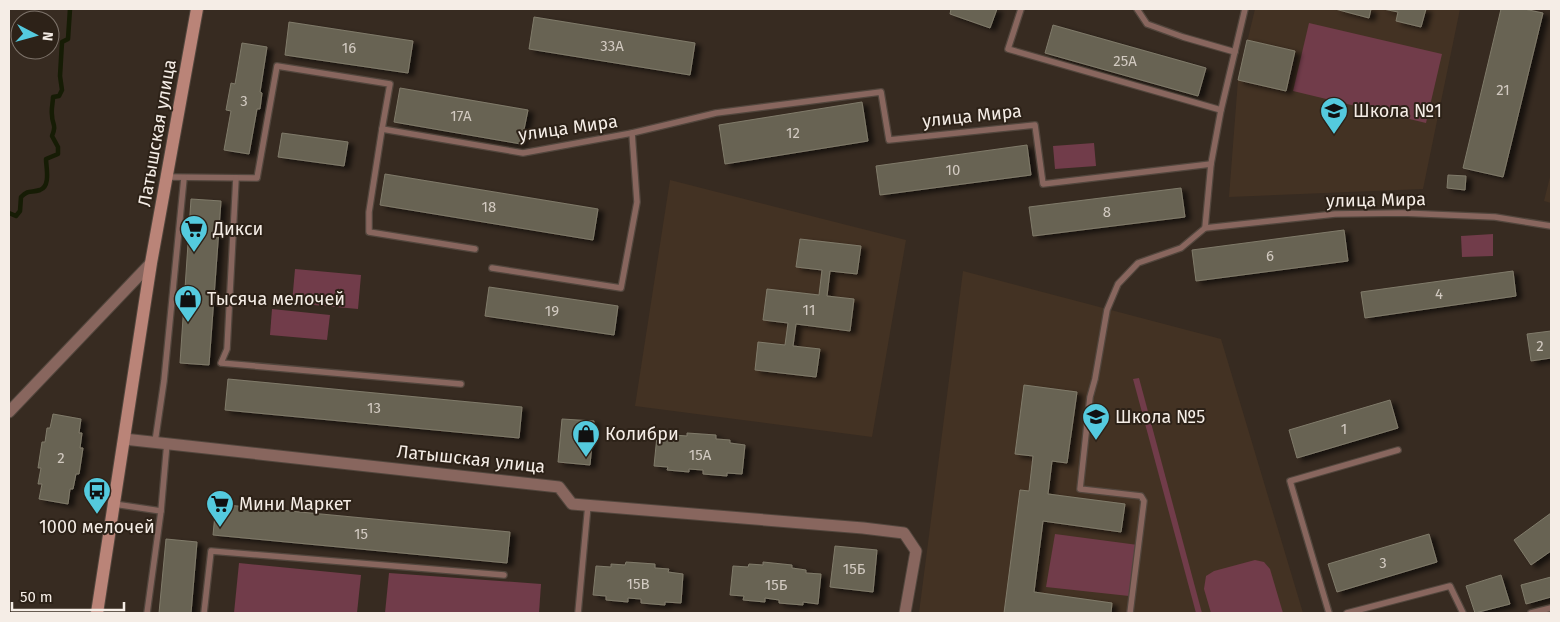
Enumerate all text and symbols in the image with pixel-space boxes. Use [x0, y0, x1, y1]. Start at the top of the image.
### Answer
north arrow [10, 10, 60, 60]
text: N [38, 31, 56, 42]
house number: 33А [600, 37, 624, 55]
house number: 16 [342, 39, 356, 57]
house number: 25А [1113, 52, 1137, 70]
street label: Латышская улица [133, 58, 181, 208]
house number: 21 [1496, 81, 1510, 99]
house number: 3 [240, 92, 248, 110]
school or university icon: Школа №1 [1319, 96, 1349, 135]
street label: улица Мира [921, 100, 1023, 132]
place label: Школа №1 [1353, 100, 1442, 122]
house number: 17А [450, 107, 472, 125]
street label: улица Мира [517, 110, 619, 146]
house number: 12 [786, 124, 800, 142]
house number: 10 [946, 161, 960, 179]
street label: улица Мира [1326, 188, 1426, 212]
house number: 18 [482, 198, 496, 216]
house number: 8 [1103, 203, 1111, 221]
supermarket icon: Дикси [179, 214, 209, 253]
place label: Дикси [212, 218, 263, 240]
house number: 6 [1266, 247, 1274, 265]
shop icon: Тысяча мелочей [173, 284, 203, 323]
house number: 4 [1435, 285, 1443, 303]
place label: Тысяча мелочей [207, 288, 345, 310]
house number: 11 [803, 301, 815, 319]
house number: 19 [545, 302, 559, 320]
house number: 2 [1536, 337, 1544, 355]
house number: 13 [367, 399, 381, 417]
school or university icon: Школа №5 [1081, 402, 1111, 441]
place label: Школа №5 [1115, 406, 1205, 428]
shop icon: Колибри [571, 419, 601, 458]
house number: 1 [1341, 420, 1347, 438]
place label: Колибри [605, 423, 679, 445]
street label: Латышская улица [396, 440, 546, 478]
house number: 15А [689, 446, 712, 464]
house number: 2 [57, 449, 65, 467]
bus stop icon: 1000 мелочей [82, 476, 112, 515]
supermarket icon: Мини Маркет [205, 489, 235, 528]
place label: Мини Маркет [239, 493, 352, 515]
place label: 1000 мелочей [39, 516, 155, 538]
house number: 15 [354, 525, 368, 543]
house number: 3 [1379, 554, 1387, 572]
house number: 15Б [843, 560, 866, 578]
house number: 15В [626, 575, 650, 593]
house number: 15Б [765, 576, 788, 594]
scale bar [12, 580, 125, 612]
text: 50 m [20, 588, 53, 606]

